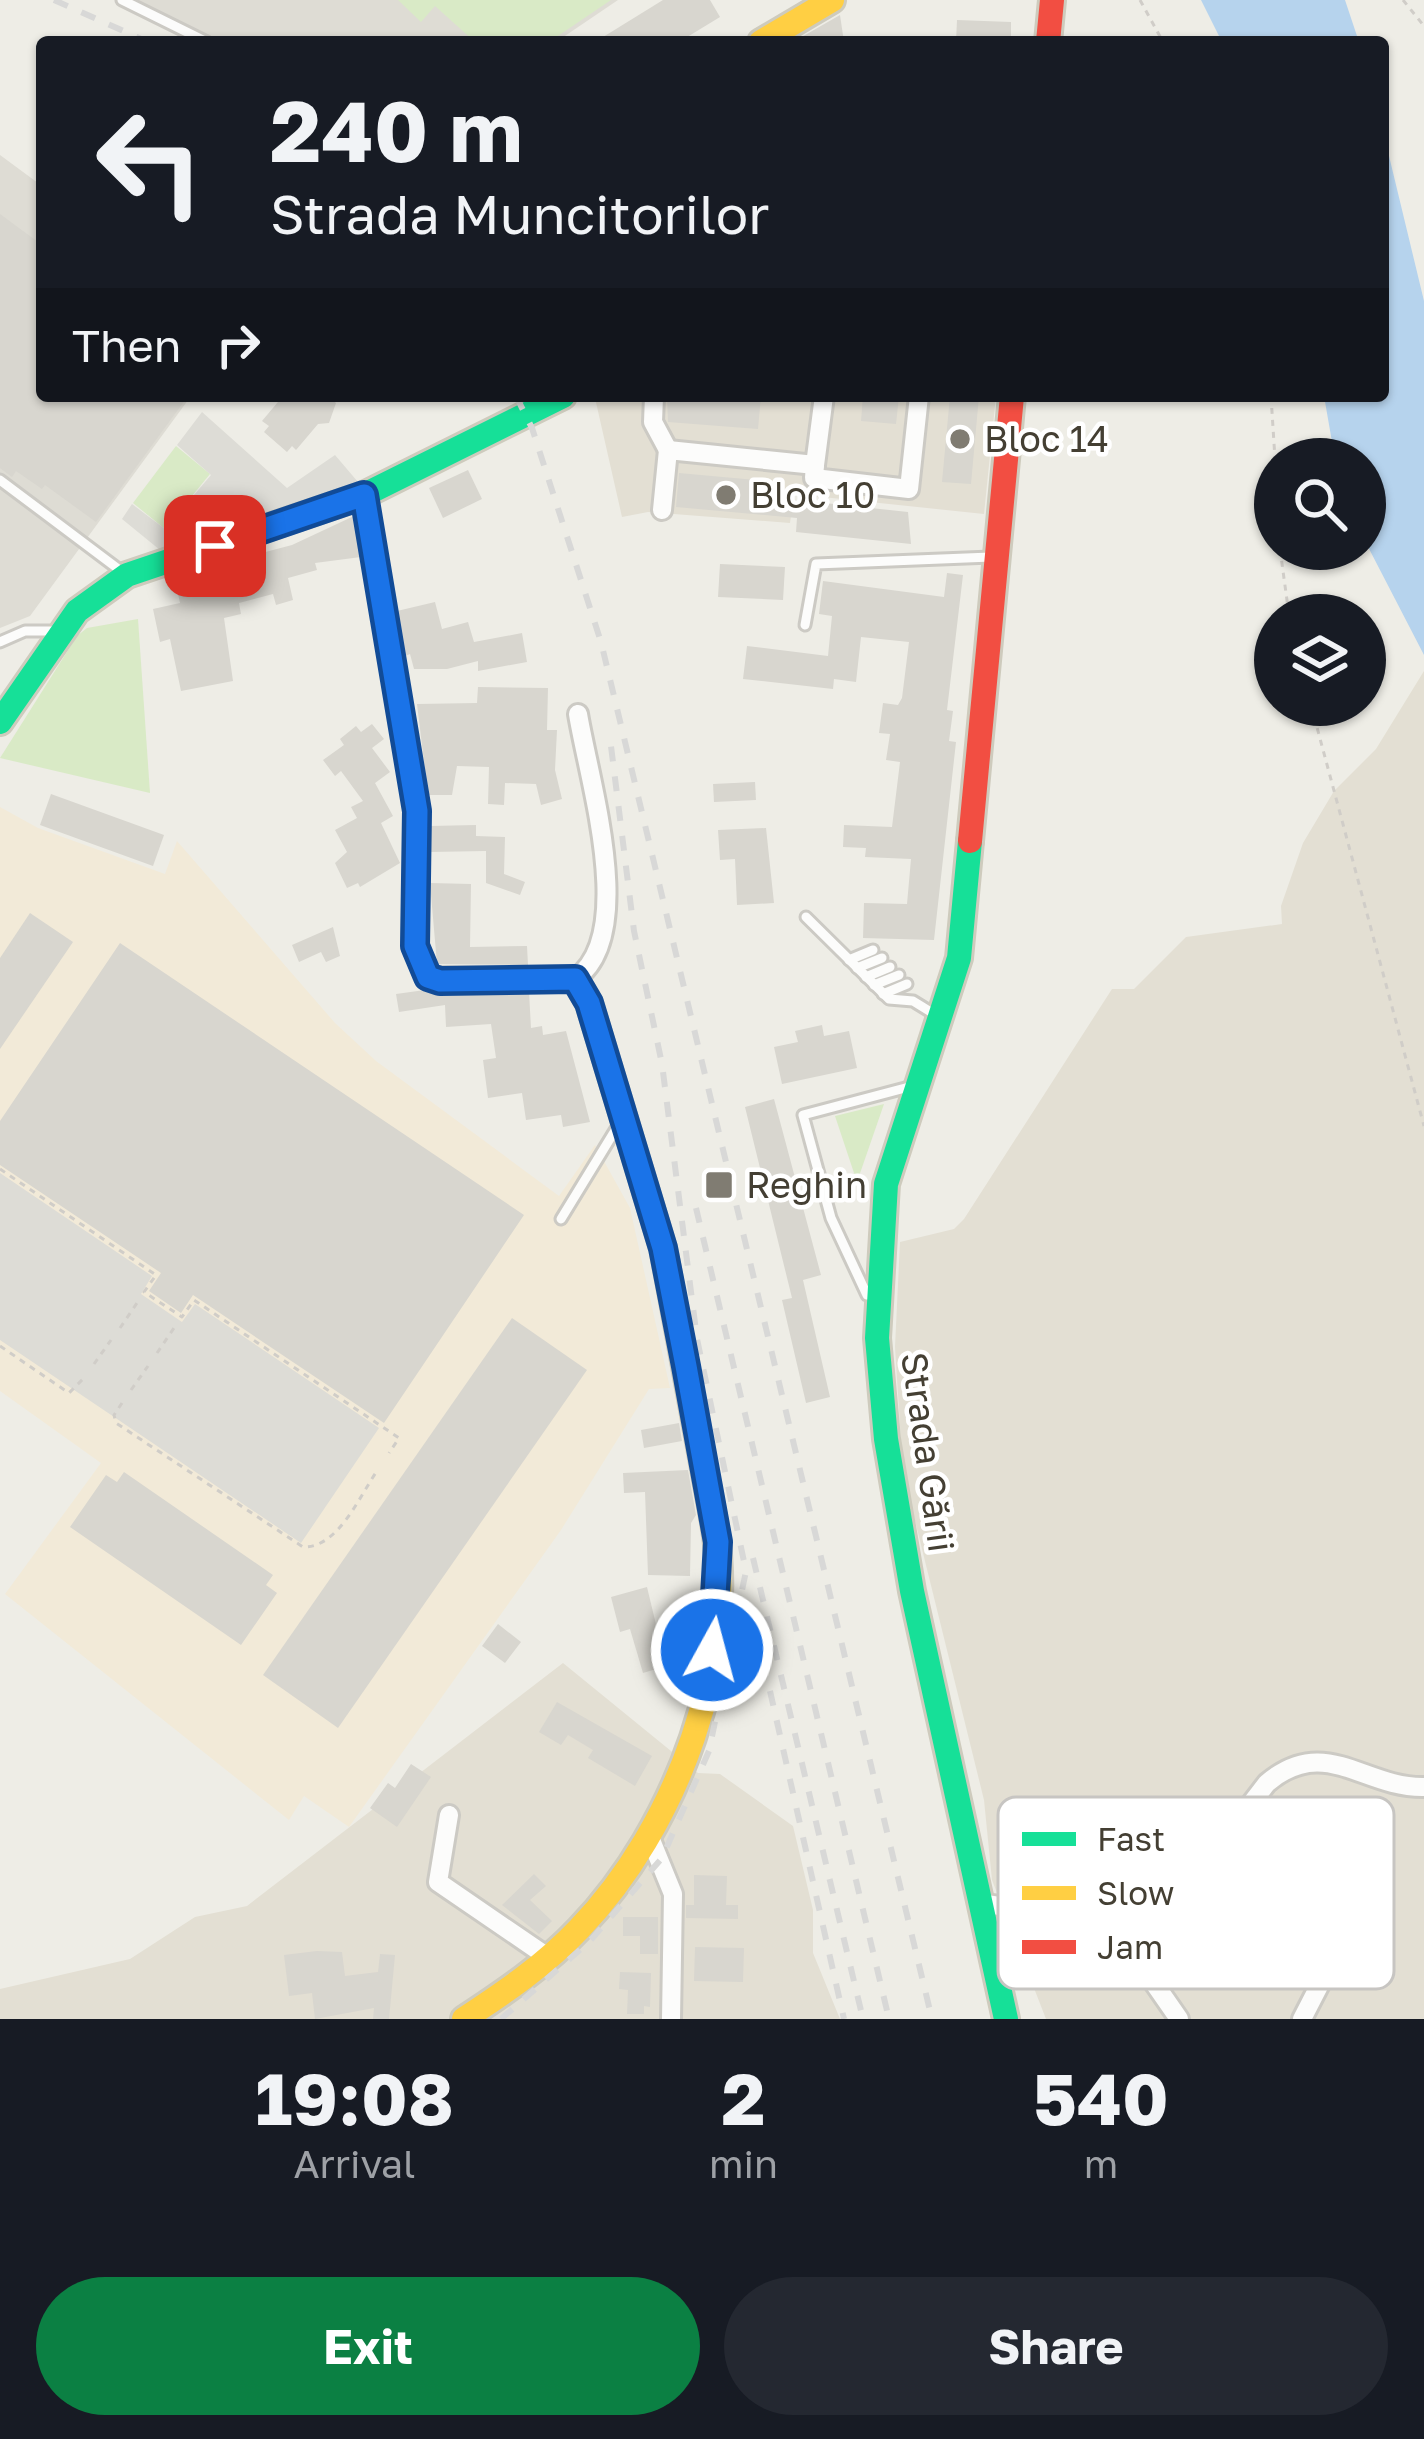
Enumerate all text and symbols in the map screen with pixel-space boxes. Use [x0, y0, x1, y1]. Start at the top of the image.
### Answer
text: 240 m [270, 80, 523, 180]
icon: left [72, 84, 228, 240]
text: Strada Muncitorilor [270, 181, 769, 246]
icon: right [205, 312, 271, 378]
text: Then [72, 318, 181, 372]
place label: Bloc 14 [984, 417, 1109, 460]
marker: Bloc 14 [947, 426, 973, 452]
map controls [1254, 438, 1386, 726]
button: search [1254, 438, 1386, 570]
place label: Bloc 10 [750, 473, 875, 516]
marker: Bloc 10 [713, 482, 739, 508]
pin [164, 495, 266, 597]
icon: arrive [182, 513, 248, 579]
button: layers [1254, 594, 1386, 726]
place label: Reghin [746, 1163, 867, 1206]
marker: Reghin [703, 1169, 735, 1201]
street label: Strada Gării [893, 1349, 964, 1555]
position arrow [649, 1587, 775, 1713]
legend [998, 1797, 1394, 1989]
text: Fast [1097, 1819, 1165, 1858]
text: Slow [1097, 1873, 1175, 1912]
text: Jam [1097, 1927, 1163, 1966]
text: 19:08 [255, 2054, 454, 2141]
text: 2 [722, 2054, 765, 2141]
text: 540 [1033, 2054, 1169, 2141]
text: Arrival [293, 2140, 416, 2187]
text: min [709, 2140, 778, 2187]
text: m [1084, 2140, 1118, 2187]
button: Exit [36, 2277, 700, 2415]
button: Share [724, 2277, 1388, 2415]

